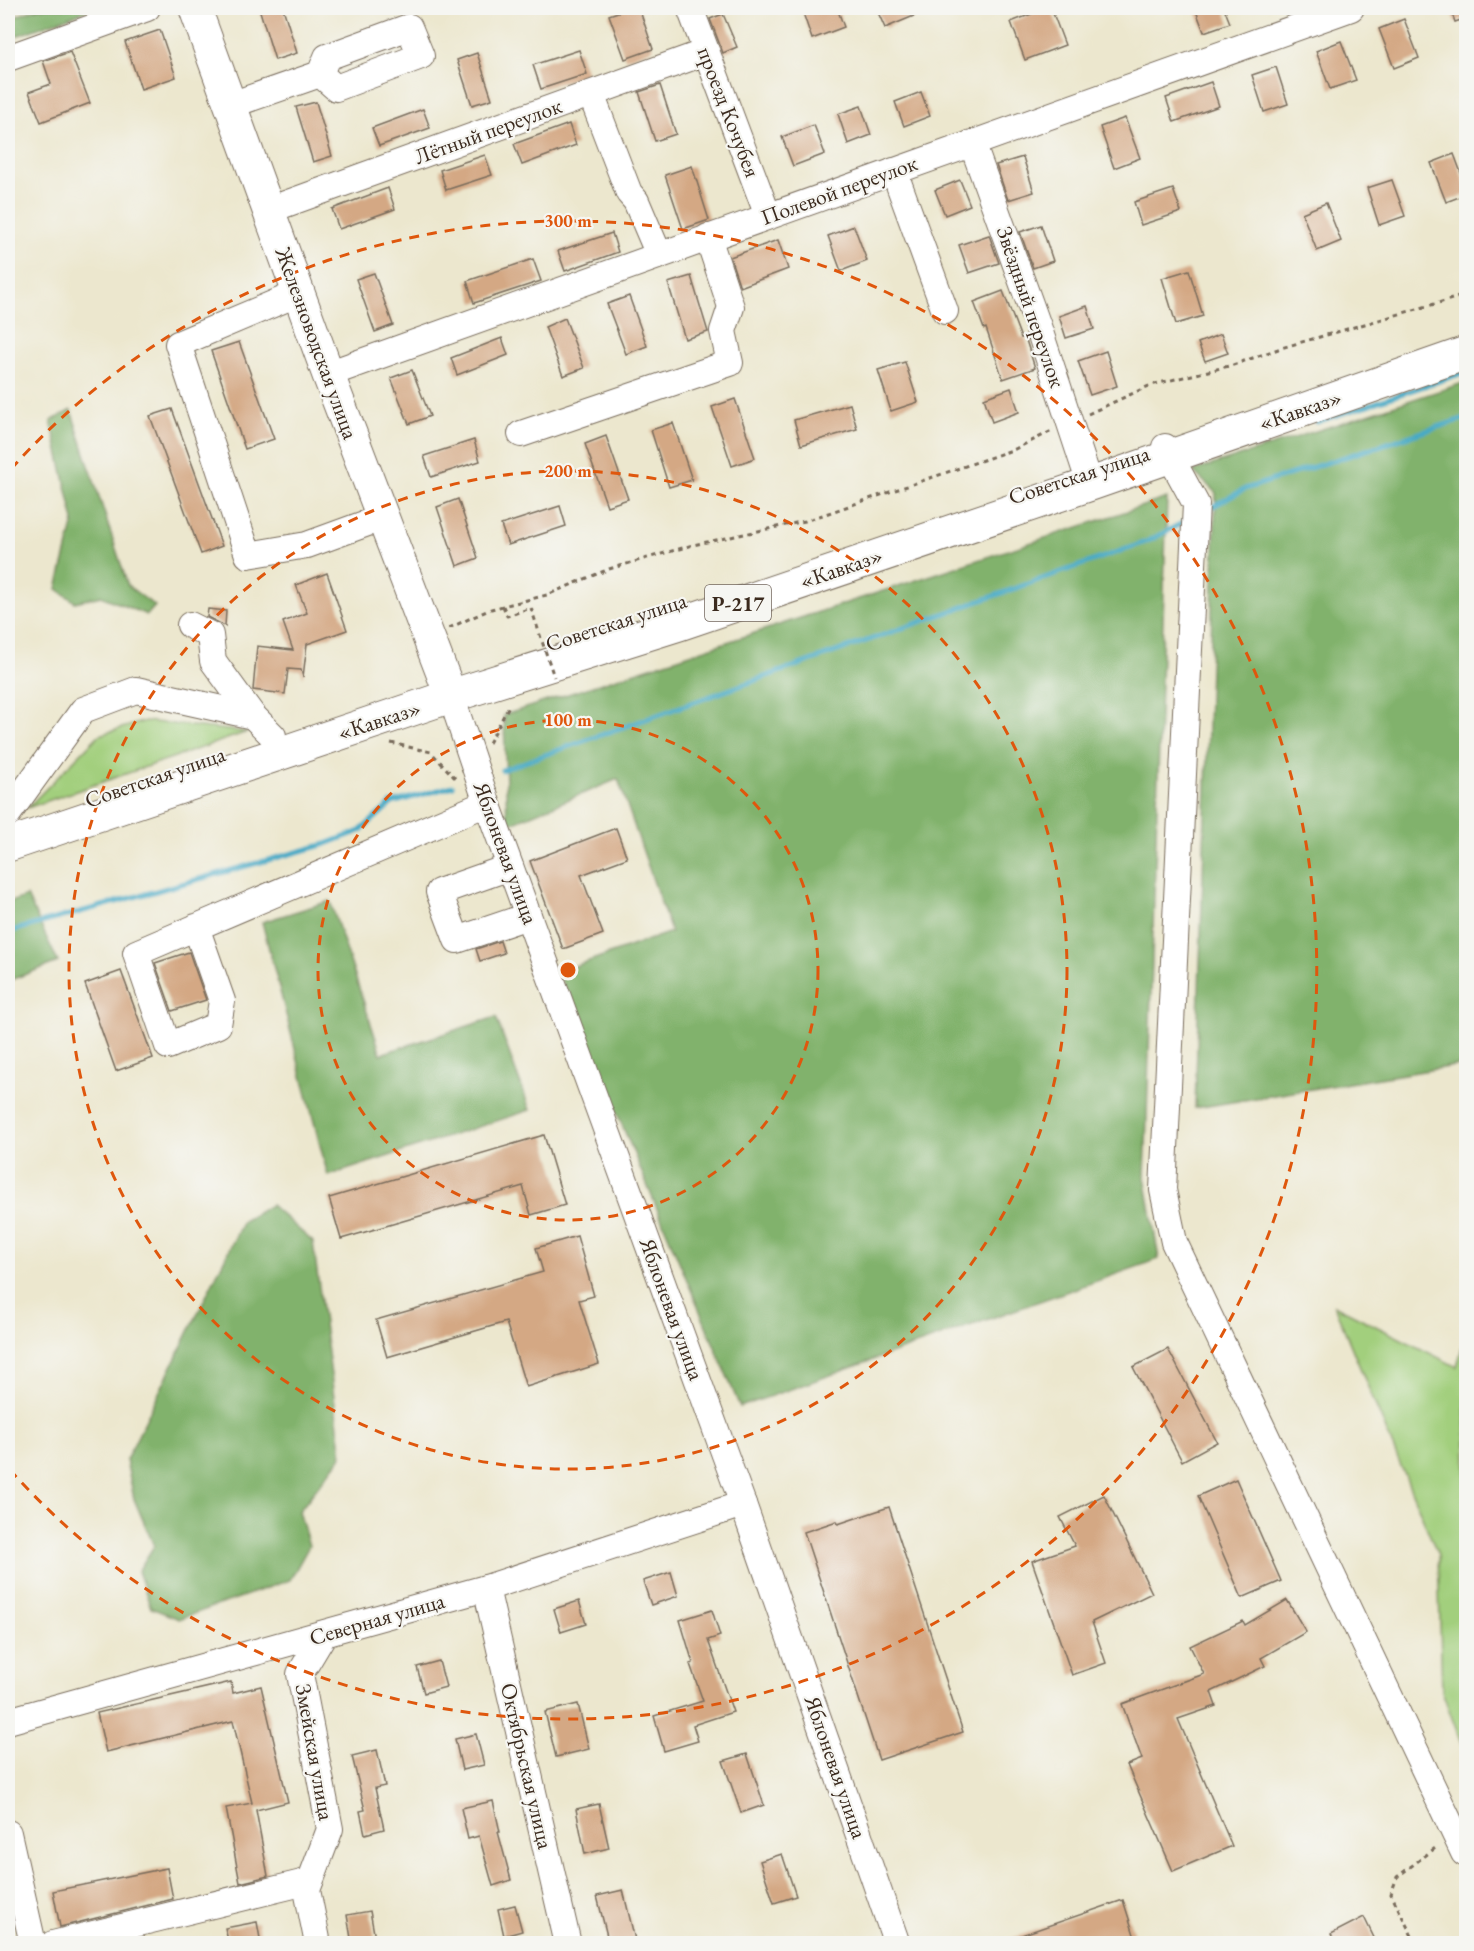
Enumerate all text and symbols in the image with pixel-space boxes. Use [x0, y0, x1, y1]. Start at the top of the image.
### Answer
street label: проезд Кочубея [691, 43, 767, 182]
street label: Лётный переулок [410, 91, 566, 171]
street label: Полевой переулок [757, 148, 922, 232]
text: 300 m [544, 209, 592, 232]
street label: Звёздный переулок [990, 222, 1072, 392]
street label: Железноводская улица [268, 242, 365, 443]
street label: «Кавказ» [1255, 382, 1345, 438]
street label: Советская улица [1005, 438, 1153, 511]
text: 200 m [544, 459, 592, 482]
street label: «Кавказ» [796, 540, 886, 596]
street label: Советская улица [542, 585, 690, 658]
road number: Р-217 [705, 585, 771, 621]
street label: «Кавказ» [334, 693, 424, 747]
text: 100 m [544, 708, 592, 731]
street label: Советская улица [81, 739, 229, 815]
street label: Яблоневая улица [466, 777, 545, 928]
centre of rings [558, 960, 578, 980]
street label: Яблоневая улица [632, 1233, 711, 1384]
street label: Северная улица [306, 1586, 448, 1652]
street label: Октябрьская улица [494, 1680, 560, 1852]
street label: Змейская улица [289, 1681, 341, 1823]
street label: Яблоневая улица [798, 1691, 874, 1843]

